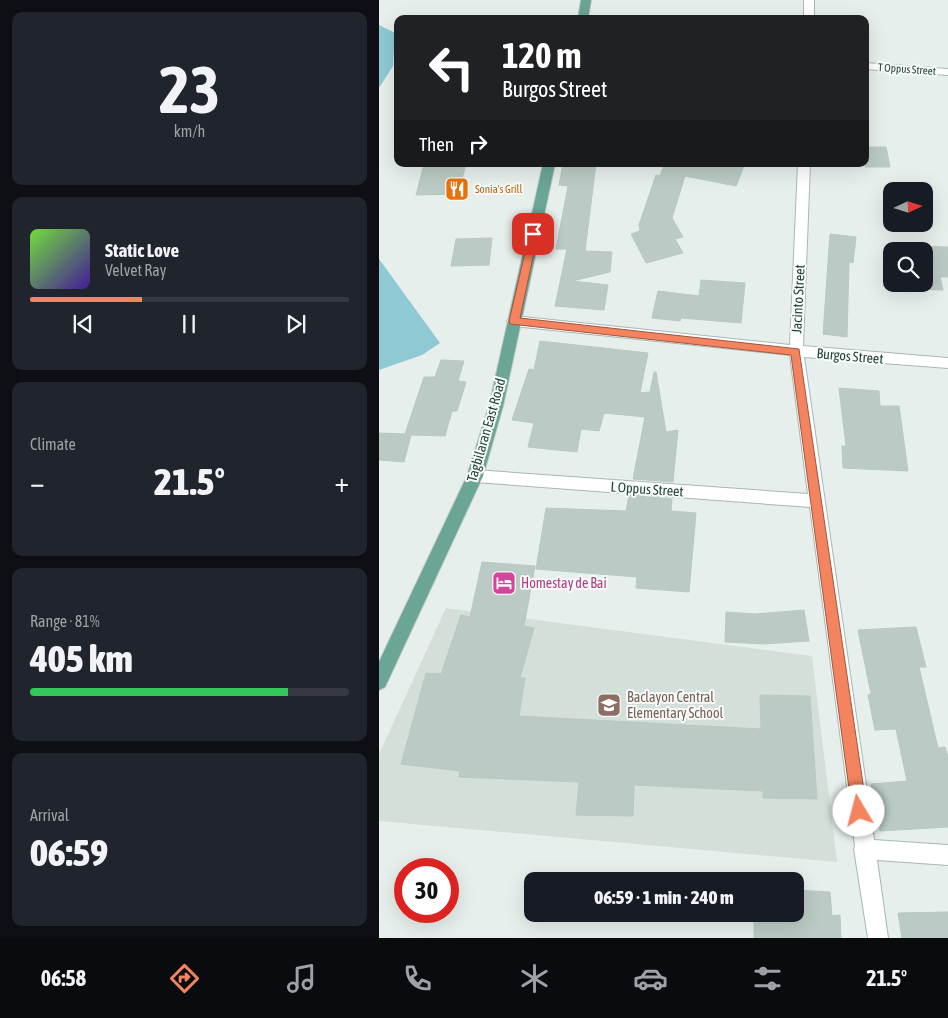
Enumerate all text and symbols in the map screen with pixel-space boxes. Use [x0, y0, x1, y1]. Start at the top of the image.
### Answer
icon: left [419, 35, 484, 100]
text: 120 m [502, 35, 581, 75]
text: 23 [159, 52, 220, 127]
street label: T Oppus Street [878, 61, 936, 77]
text: Burgos Street [502, 76, 607, 102]
text: km/h [174, 122, 205, 140]
icon: right [464, 130, 492, 158]
text: Then [419, 133, 454, 155]
restaurant icon: Sonia's Grill [444, 176, 470, 202]
north arrow [883, 182, 933, 232]
map controls [883, 182, 933, 292]
place label: Sonia's Grill [475, 183, 522, 195]
pin [512, 213, 554, 255]
icon: arrive [519, 220, 547, 248]
text: Static Love [105, 239, 179, 261]
button: search [883, 242, 933, 292]
text: Velvet Ray [105, 261, 166, 279]
street label: Jacinto Street [788, 264, 808, 334]
icon: previous [69, 310, 97, 338]
icon: pause [175, 310, 203, 338]
icon: next [282, 310, 310, 338]
street label: Burgos Street [816, 345, 884, 367]
street label: Tagbilaran East Road [464, 376, 508, 484]
text: Climate [30, 435, 76, 453]
text: 21.5° [154, 460, 225, 503]
text: − [30, 466, 45, 498]
text: + [334, 466, 349, 498]
street label: L Oppus Street [610, 478, 684, 500]
hotel icon: Homestay de Bai [491, 570, 517, 596]
place label: Homestay de Bai [521, 575, 607, 591]
text: Range · 81% [30, 612, 100, 630]
text: 405 km [30, 637, 133, 680]
place label: Baclayon Central Elementary School [627, 689, 723, 721]
school or university icon: Baclayon Central Elementary School [596, 692, 622, 718]
position arrow [832, 784, 884, 836]
text: Arrival [30, 806, 69, 824]
text: 06:59 [30, 831, 108, 874]
speed limit sign: 30 [394, 858, 459, 923]
text: 06:59 · 1 min · 240 m [594, 886, 734, 908]
icon: directions [167, 961, 202, 996]
icon: music [284, 961, 319, 996]
icon: phone [400, 961, 435, 996]
icon: climate [517, 961, 552, 996]
icon: car [633, 961, 668, 996]
icon: filters [750, 961, 785, 996]
text: 06:58 [41, 965, 86, 991]
text: 21.5° [866, 965, 907, 991]

